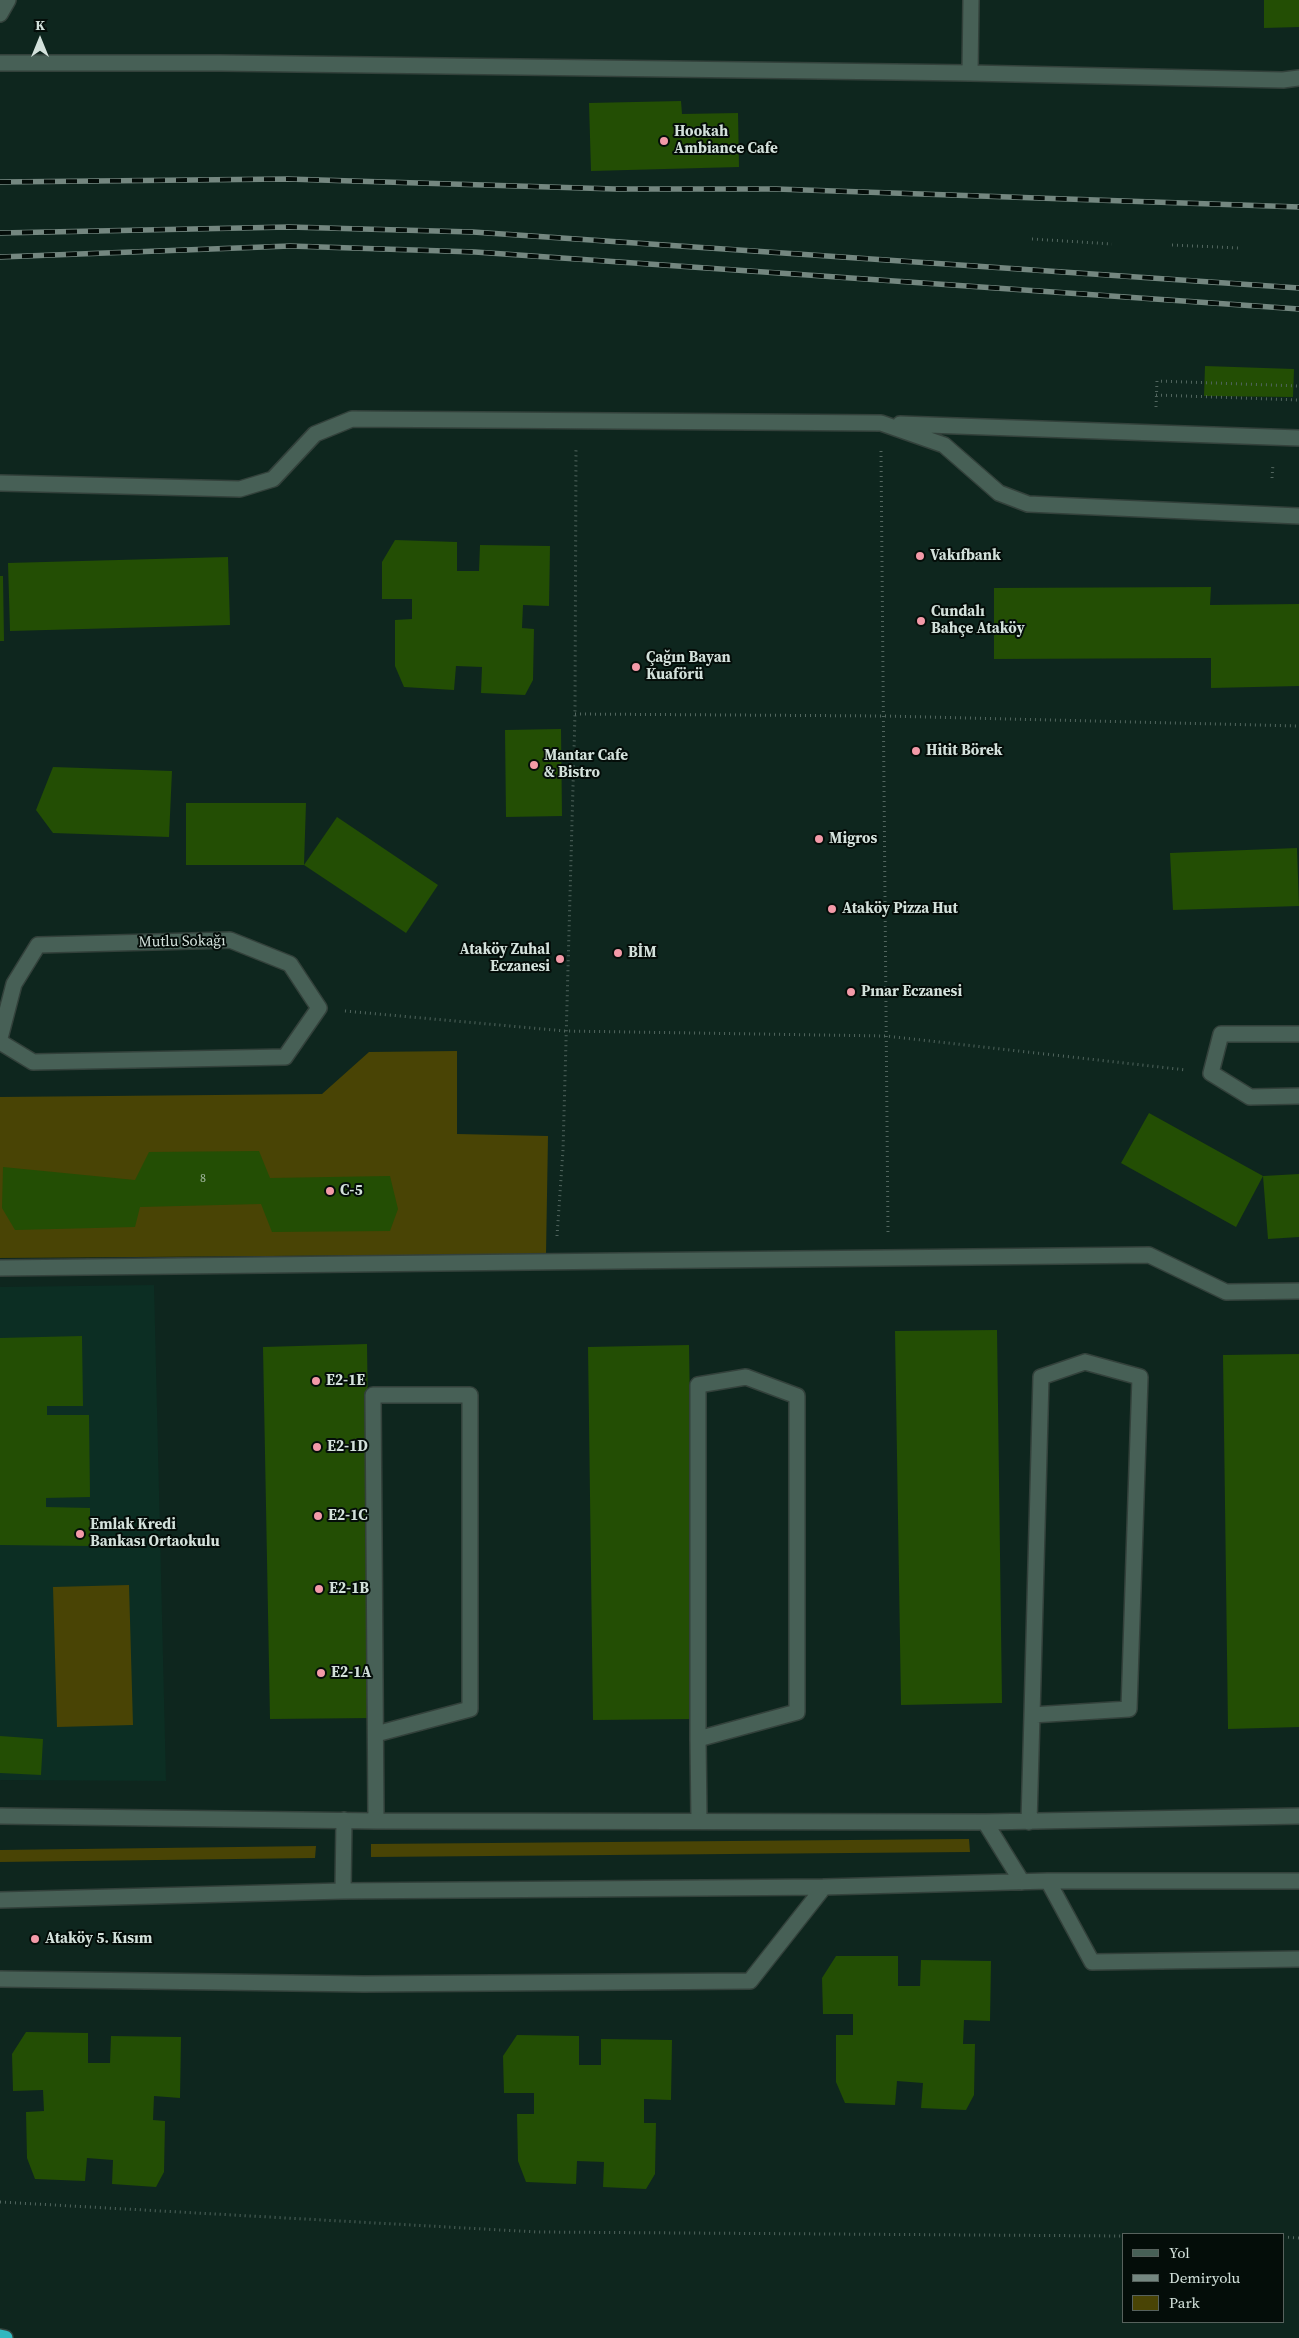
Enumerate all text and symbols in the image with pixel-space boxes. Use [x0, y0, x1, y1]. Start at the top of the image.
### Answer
north arrow [15, 15, 65, 65]
text: K [35, 15, 45, 35]
place label: Hookah Ambiance Cafe [674, 123, 778, 158]
marker: Hookah Ambiance Cafe [658, 135, 670, 147]
place label: Vakıfbank [930, 547, 1001, 565]
marker: Vakıfbank [914, 550, 926, 562]
place label: Cundalı Bahçe Ataköy [931, 603, 1025, 638]
marker: Cundalı Bahçe Ataköy [915, 615, 927, 627]
place label: Çağın Bayan Kuaförü [646, 649, 731, 684]
marker: Çağın Bayan Kuaförü [630, 661, 642, 673]
place label: Hitit Börek [926, 742, 1002, 760]
marker: Hitit Börek [910, 745, 922, 757]
place label: Mantar Cafe & Bistro [544, 747, 628, 782]
marker: Mantar Cafe & Bistro [528, 759, 540, 771]
place label: Migros [829, 830, 877, 848]
marker: Migros [813, 833, 825, 845]
place label: Ataköy Pizza Hut [842, 900, 958, 918]
marker: Ataköy Pizza Hut [826, 903, 838, 915]
street label: Mutlu Sokağı [138, 932, 226, 952]
place label: Ataköy Zuhal Eczanesi [459, 941, 550, 976]
place label: BİM [628, 944, 657, 962]
marker: BİM [612, 947, 624, 959]
marker: Ataköy Zuhal Eczanesi [554, 953, 566, 965]
place label: Pınar Eczanesi [861, 983, 962, 1001]
marker: Pınar Eczanesi [845, 986, 857, 998]
house number: 8 [200, 1172, 206, 1186]
place label: C-5 [340, 1182, 363, 1200]
marker: C-5 [324, 1185, 336, 1197]
place label: E2-1E [326, 1372, 365, 1390]
marker: E2-1E [310, 1375, 322, 1387]
place label: E2-1D [327, 1438, 368, 1456]
marker: E2-1D [311, 1441, 323, 1453]
place label: E2-1C [328, 1507, 368, 1525]
marker: E2-1C [312, 1510, 324, 1522]
place label: Emlak Kredi Bankası Ortaokulu [90, 1516, 220, 1551]
marker: Emlak Kredi Bankası Ortaokulu [74, 1528, 86, 1540]
place label: E2-1B [329, 1580, 369, 1598]
marker: E2-1B [313, 1583, 325, 1595]
place label: E2-1A [331, 1664, 371, 1682]
marker: E2-1A [315, 1667, 327, 1679]
place label: Ataköy 5. Kısım [45, 1930, 152, 1948]
marker: Ataköy 5. Kısım [29, 1933, 41, 1945]
legend [1122, 2233, 1284, 2323]
text: Yol [1169, 2242, 1190, 2263]
text: Demiryolu [1169, 2267, 1240, 2288]
text: Park [1169, 2292, 1200, 2313]

